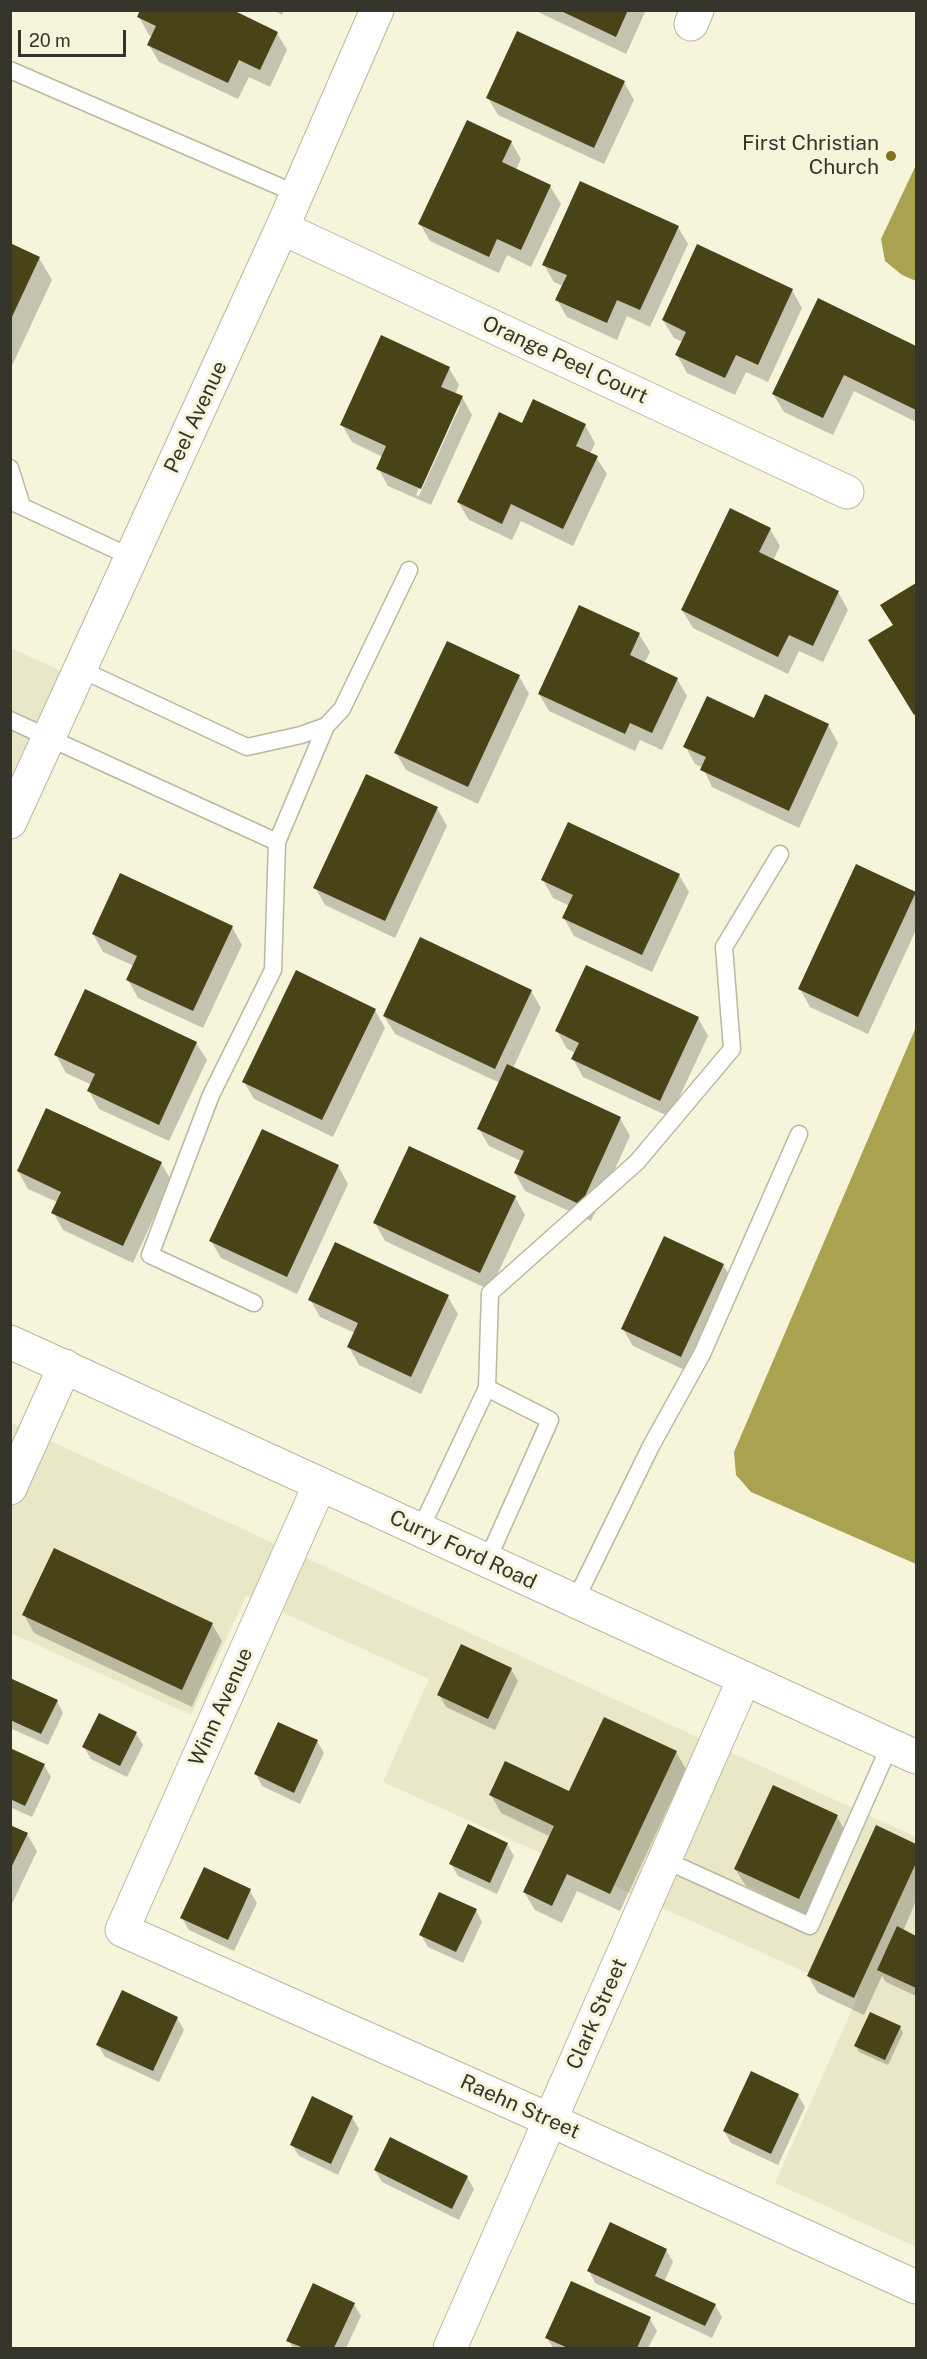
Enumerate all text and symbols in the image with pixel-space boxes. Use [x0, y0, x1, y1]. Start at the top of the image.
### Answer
scale bar [21, 18, 129, 56]
text: 20 m [29, 30, 71, 51]
place label: First Christian Church [742, 131, 879, 181]
marker: First Christian Church [884, 149, 898, 163]
street label: Orange Peel Court [478, 311, 652, 409]
street label: Peel Avenue [159, 357, 233, 477]
street label: Curry Ford Road [386, 1505, 540, 1595]
street label: Winn Avenue [184, 1644, 258, 1770]
street label: Clark Street [561, 1955, 633, 2073]
street label: Raehn Street [456, 2069, 584, 2145]

